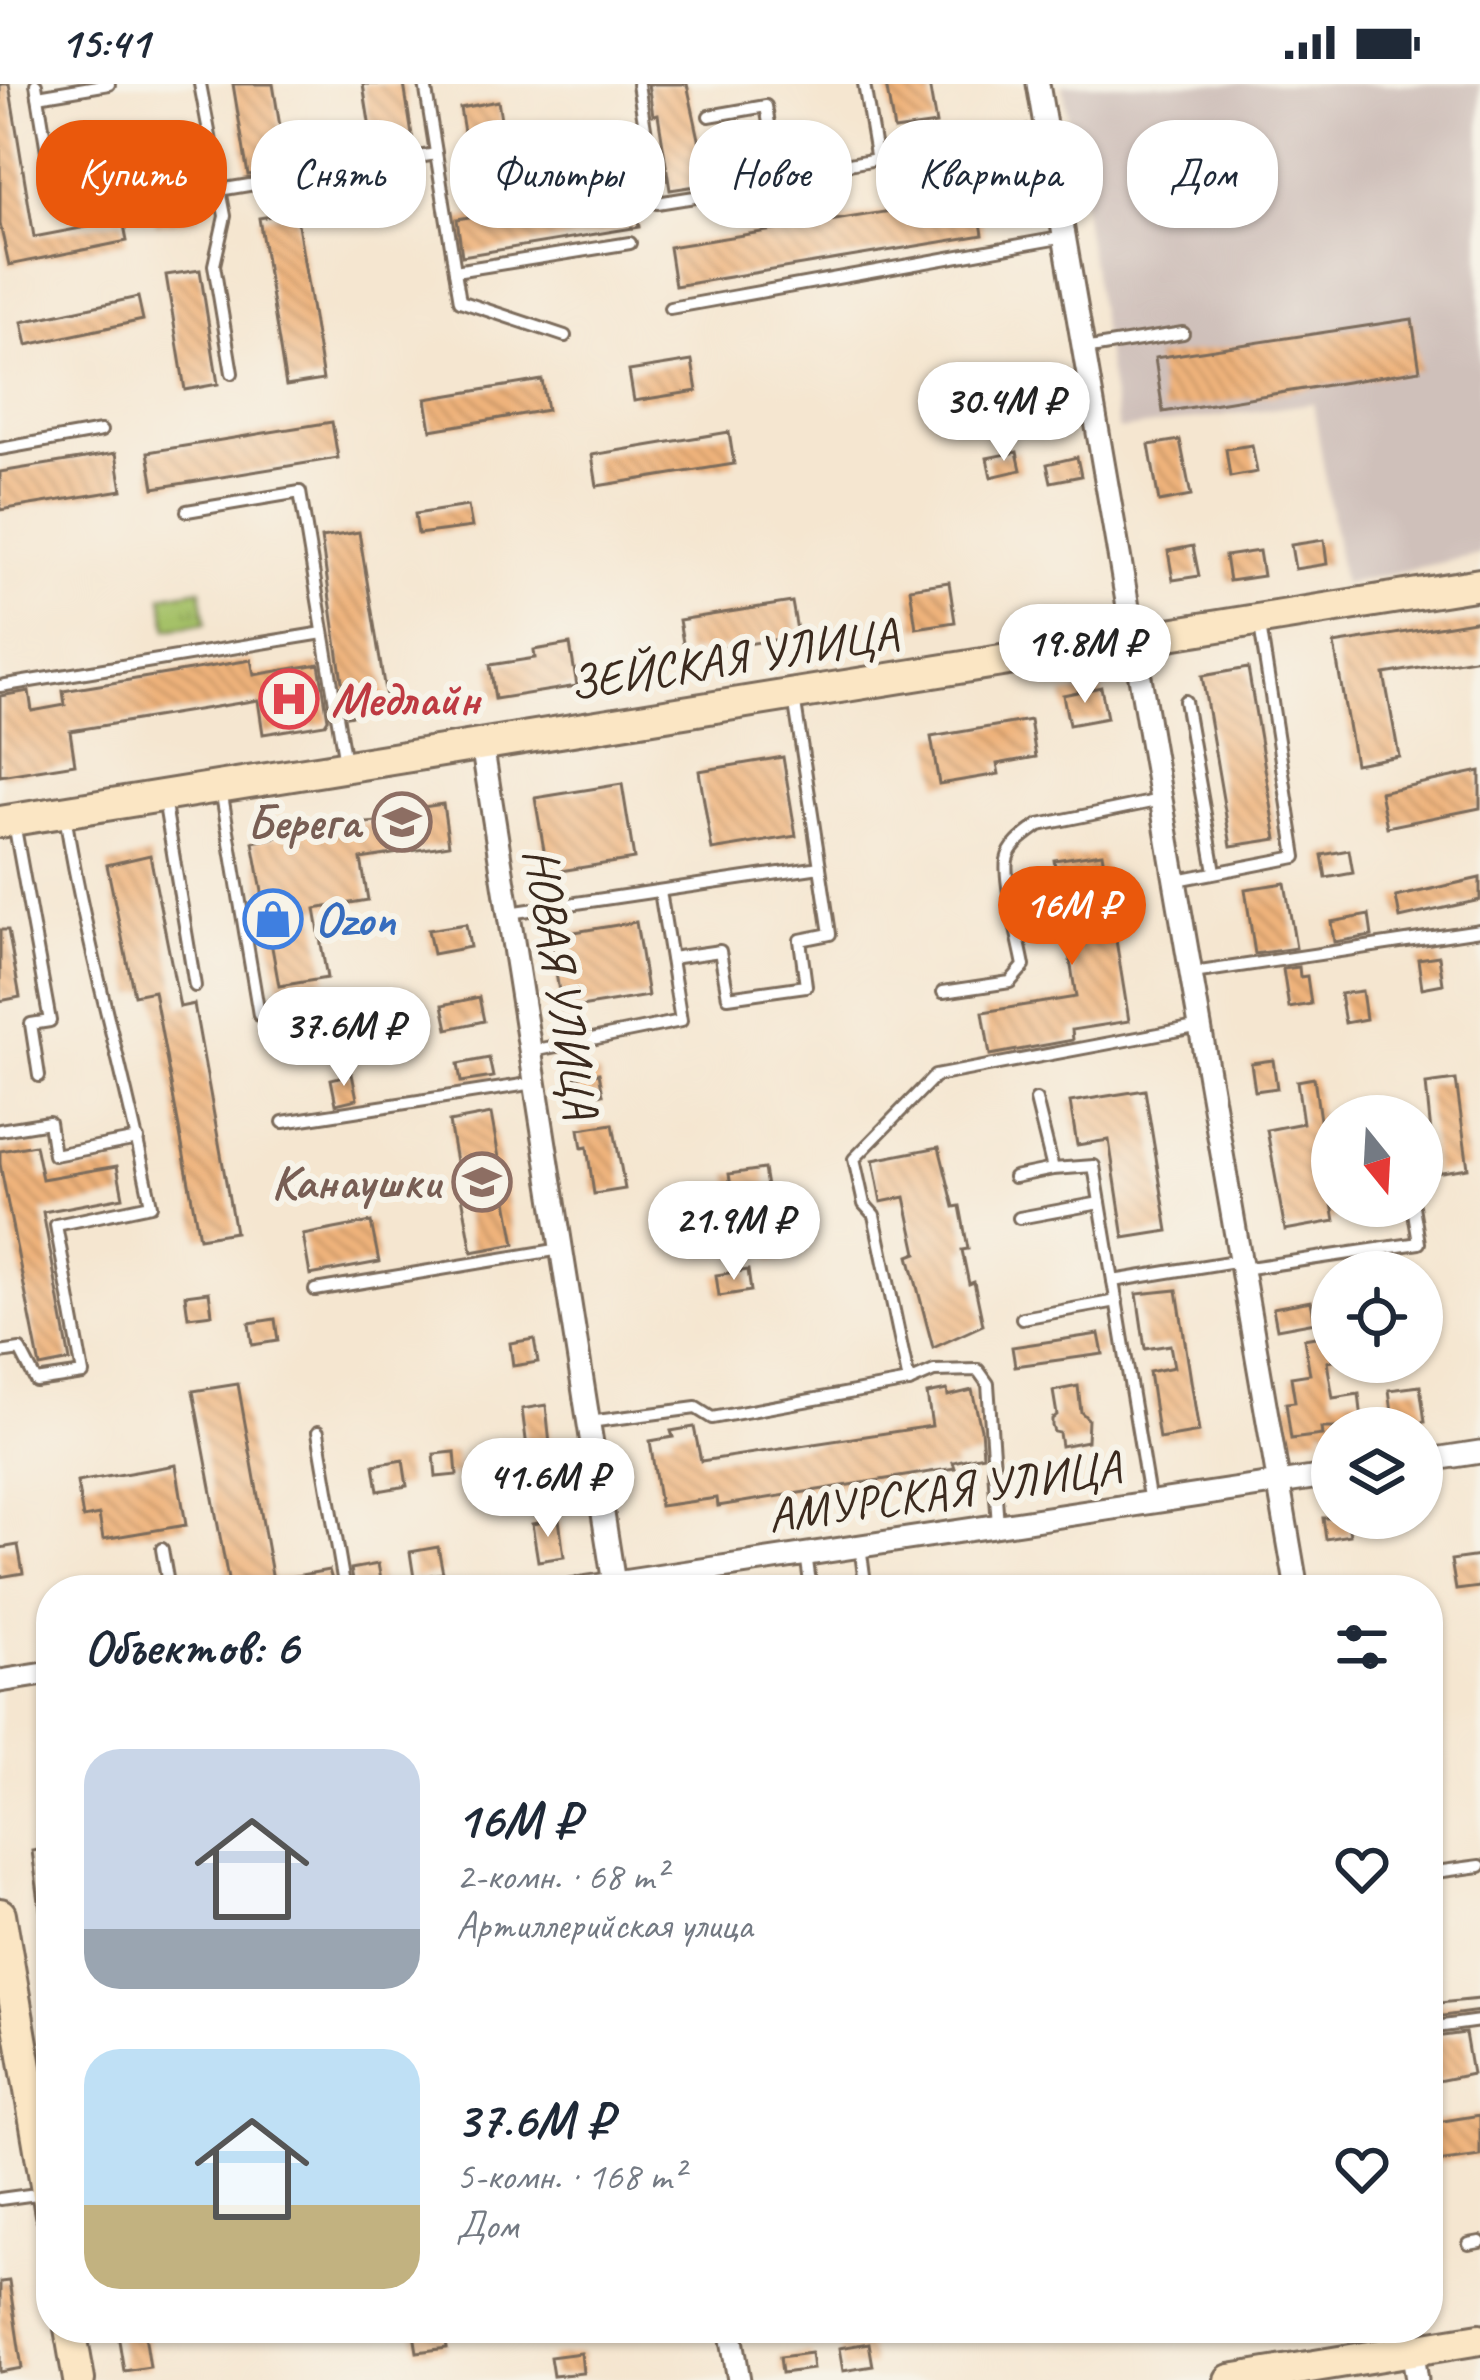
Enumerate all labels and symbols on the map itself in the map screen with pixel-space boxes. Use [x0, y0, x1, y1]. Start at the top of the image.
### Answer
pin: 30.4M ₽ [893, 362, 1115, 464]
street label: ЗЕЙСКАЯ УЛИЦА [565, 602, 902, 714]
pin: 19.8M ₽ [974, 604, 1196, 706]
hospital icon: Медлайн [258, 668, 320, 730]
place label: Медлайн [331, 669, 482, 729]
school or university icon: Берега [371, 791, 433, 853]
place label: Берега [247, 792, 364, 852]
street label: НОВАЯ УЛИЦА [511, 843, 613, 1123]
pin: 16M ₽ [988, 866, 1156, 968]
shop icon: Ozon [242, 888, 304, 950]
place label: Ozon [315, 889, 396, 949]
pin: 37.6M ₽ [233, 987, 455, 1089]
north arrow [1311, 1095, 1443, 1227]
school or university icon: Канаушки [451, 1151, 513, 1213]
place label: Канаушки [272, 1152, 443, 1212]
pin: 21.9M ₽ [623, 1181, 845, 1283]
street label: АМУРСКАЯ УЛИЦА [764, 1436, 1126, 1545]
pin: 41.6M ₽ [437, 1438, 659, 1540]

